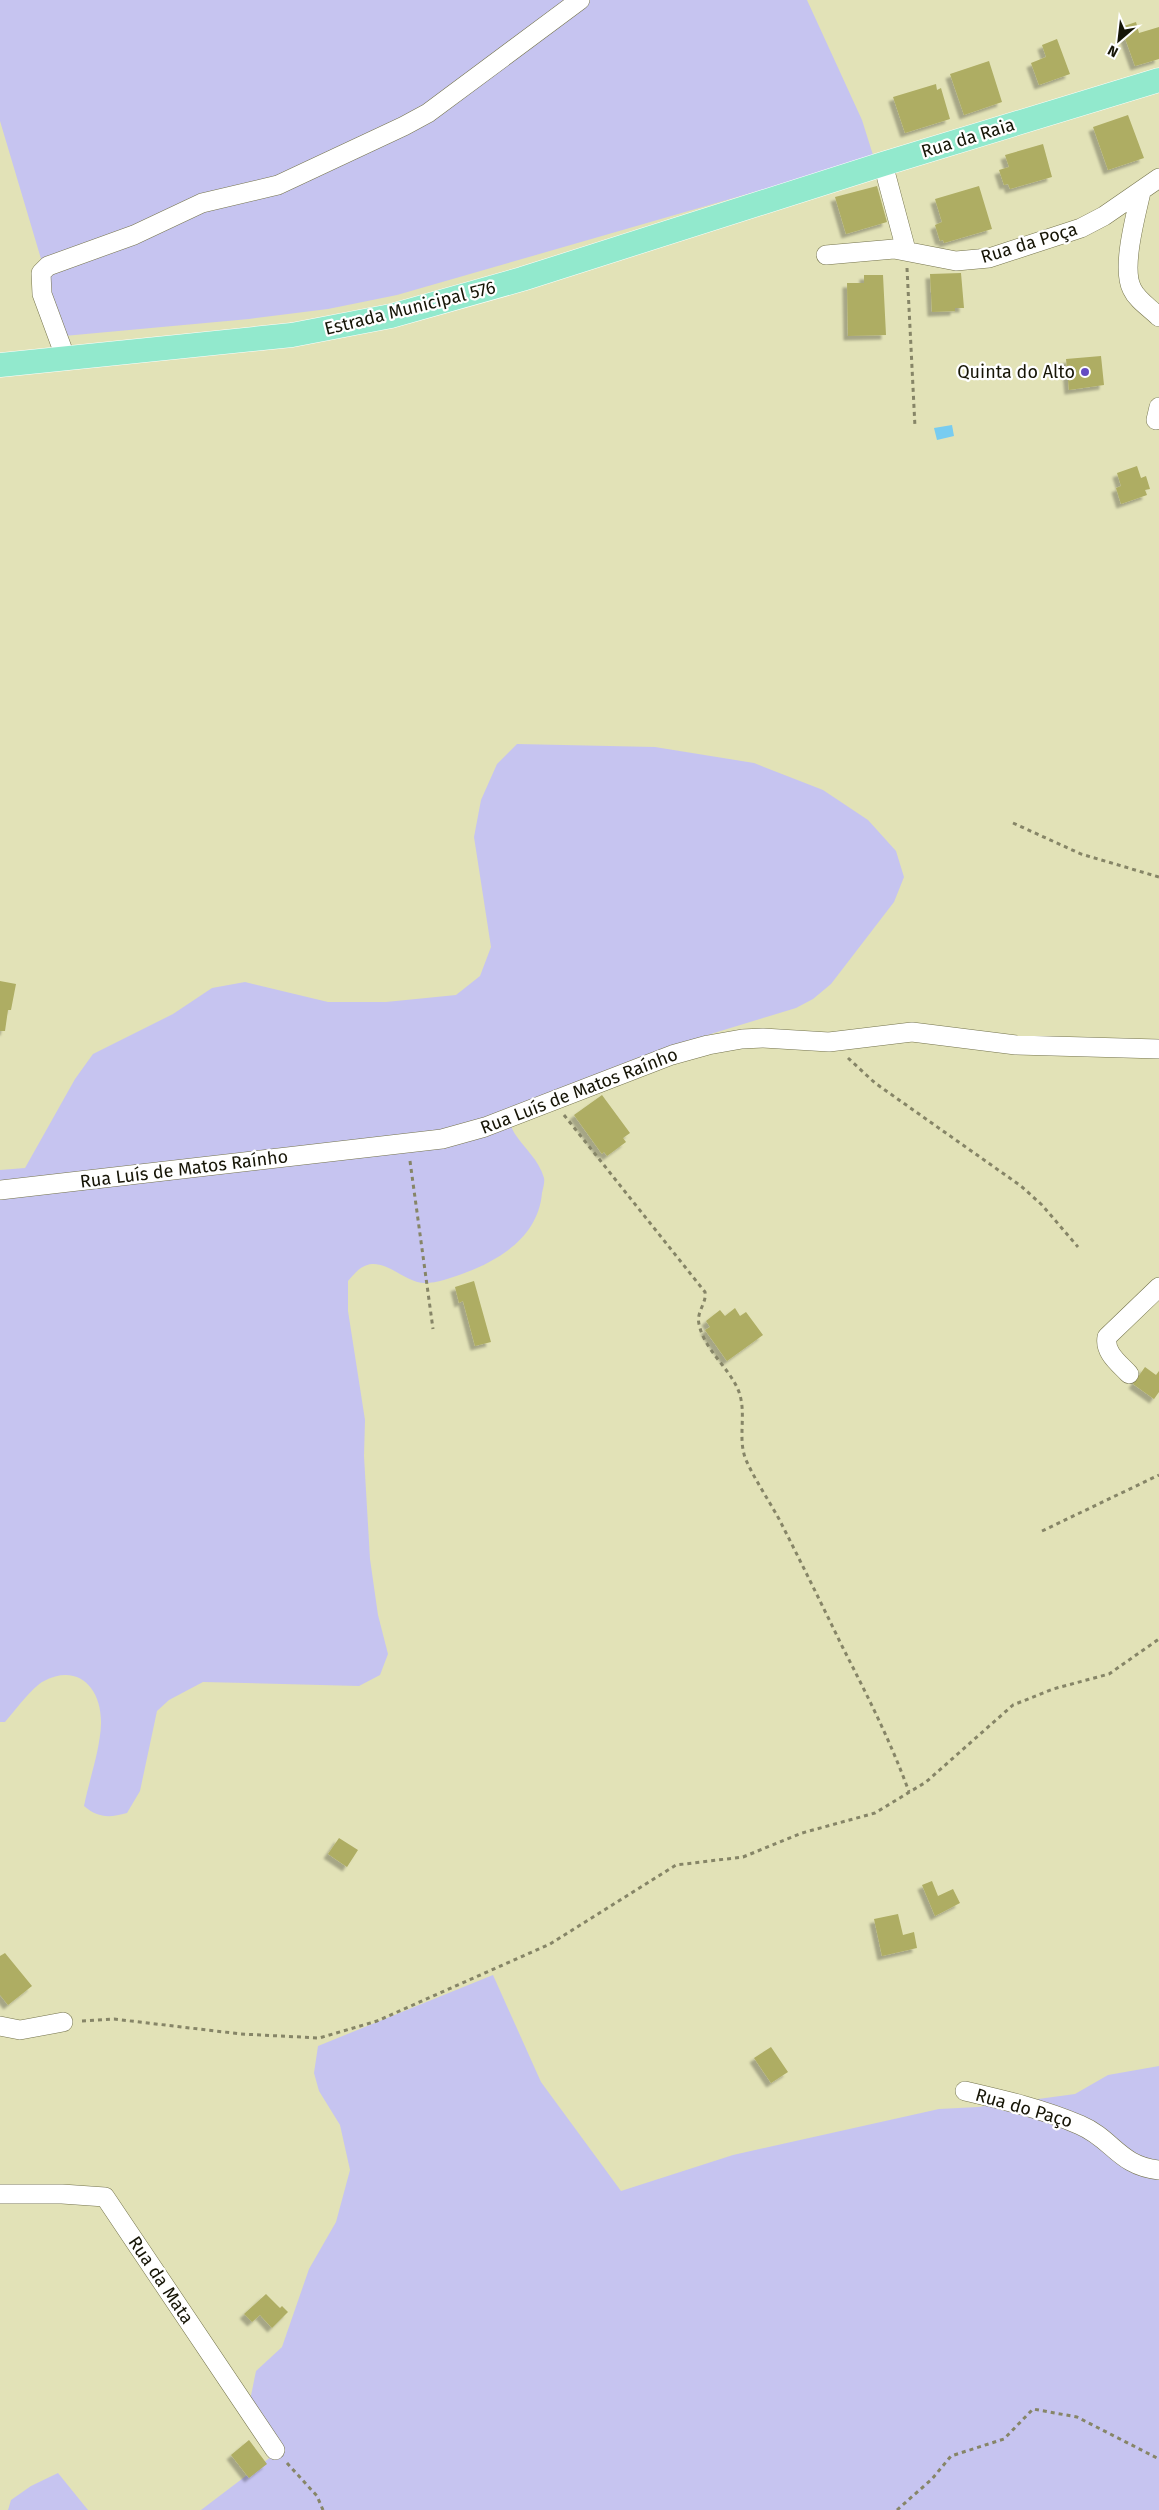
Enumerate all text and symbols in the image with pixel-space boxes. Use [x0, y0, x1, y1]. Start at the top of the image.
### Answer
north arrow [1094, 15, 1144, 65]
text: N [1105, 41, 1121, 61]
street label: Rua da Raia [919, 113, 1017, 163]
street label: Rua da Poça [978, 218, 1080, 268]
street label: Estrada Municipal 576 [322, 276, 498, 340]
place label: Quinta do Alto [957, 361, 1075, 383]
marker: Quinta do Alto [1079, 366, 1091, 378]
street label: Rua Luís de Matos Raínho [477, 1043, 681, 1139]
street label: Rua Luís de Matos Raínho [79, 1145, 289, 1193]
street label: Rua do Paço [973, 2084, 1075, 2132]
street label: Rua da Mata [124, 2232, 198, 2328]

